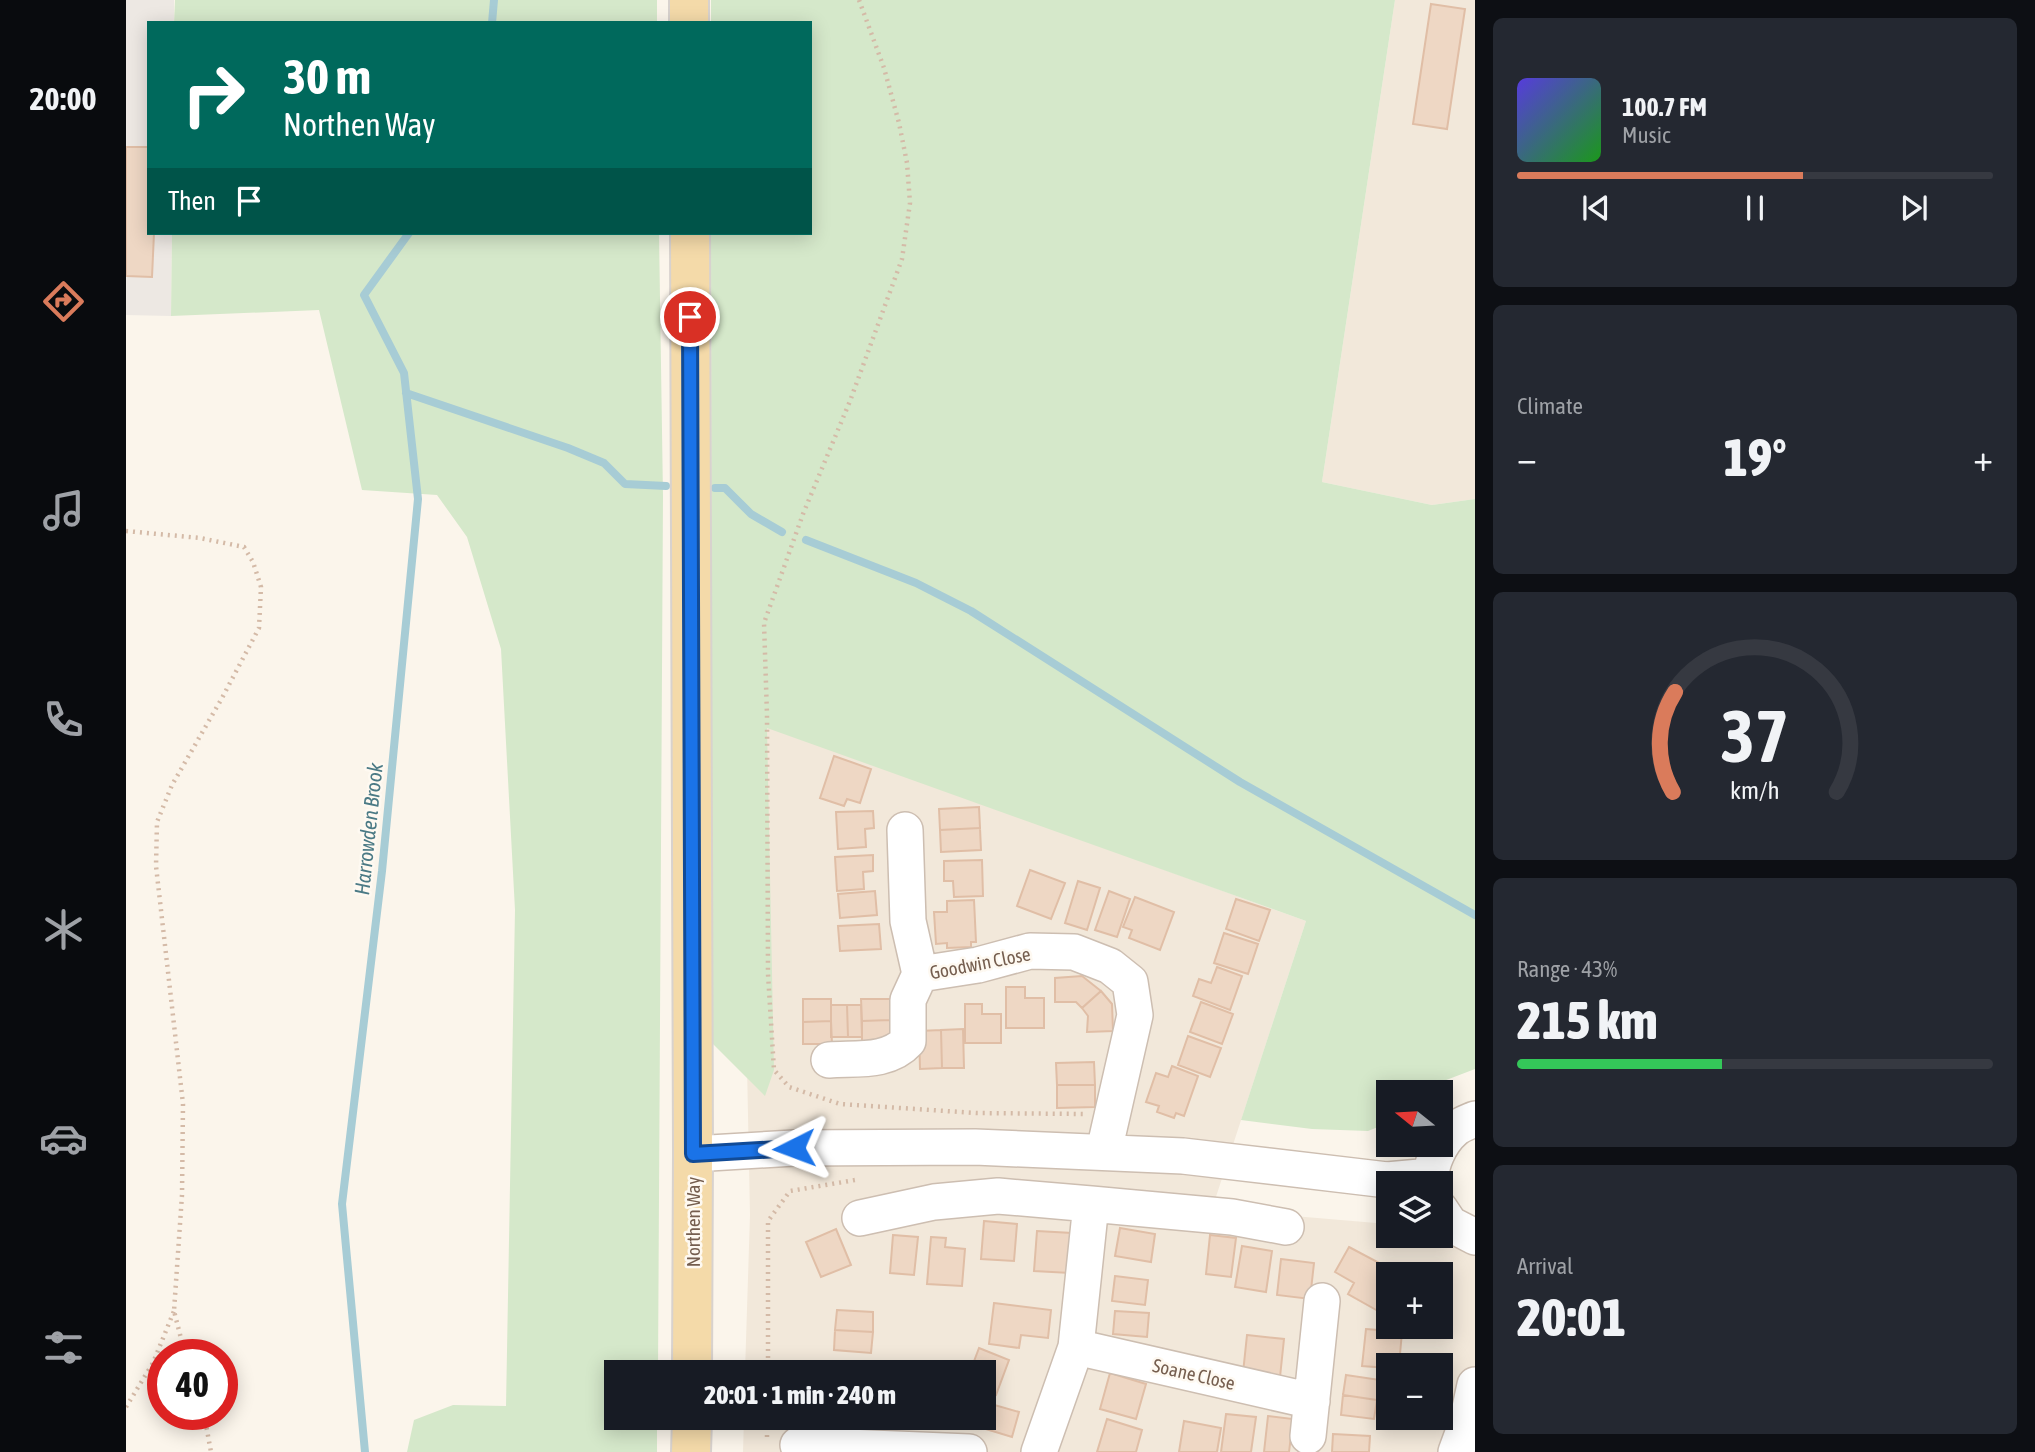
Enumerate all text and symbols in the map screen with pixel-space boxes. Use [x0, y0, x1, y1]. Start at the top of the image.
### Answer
text: 30 m [283, 48, 371, 104]
icon: right [168, 49, 259, 140]
text: 20:00 [29, 80, 97, 117]
text: 100.7 FM [1622, 92, 1707, 122]
text: Northen Way [283, 106, 436, 143]
text: Music [1622, 122, 1670, 148]
icon: arrive [230, 182, 268, 220]
text: Then [168, 186, 216, 216]
icon: previous [1577, 189, 1615, 227]
icon: pause [1736, 189, 1774, 227]
icon: next [1895, 189, 1933, 227]
icon: directions [39, 277, 88, 326]
pin [660, 287, 720, 347]
icon: arrive [671, 298, 709, 336]
text: Climate [1517, 393, 1583, 419]
text: 19° [1723, 427, 1787, 487]
text: − [1517, 436, 1537, 479]
text: + [1973, 436, 1993, 479]
icon: music [39, 486, 88, 535]
text: 37 [1721, 694, 1789, 777]
icon: phone [39, 695, 88, 744]
water label: Harrowden Brook [349, 761, 387, 896]
text: km/h [1730, 776, 1780, 804]
icon: climate [39, 905, 88, 954]
street label: Goodwin Close [928, 942, 1032, 984]
text: Range · 43% [1517, 956, 1617, 982]
text: 215 km [1517, 990, 1658, 1050]
north arrow [1376, 1080, 1452, 1157]
map controls [1376, 1080, 1453, 1430]
position arrow [757, 1111, 831, 1185]
icon: car [39, 1114, 88, 1163]
button: layers [1376, 1171, 1453, 1248]
street label: Northen Way [682, 1177, 704, 1267]
text: Arrival [1517, 1253, 1573, 1279]
button: + [1376, 1262, 1453, 1339]
text: 20:01 [1517, 1287, 1626, 1347]
icon: filters [39, 1323, 88, 1372]
speed limit sign: 40 [147, 1339, 238, 1430]
button: − [1376, 1353, 1453, 1430]
street label: Soane Close [1151, 1354, 1237, 1394]
text: 20:01 · 1 min · 240 m [704, 1380, 896, 1410]

